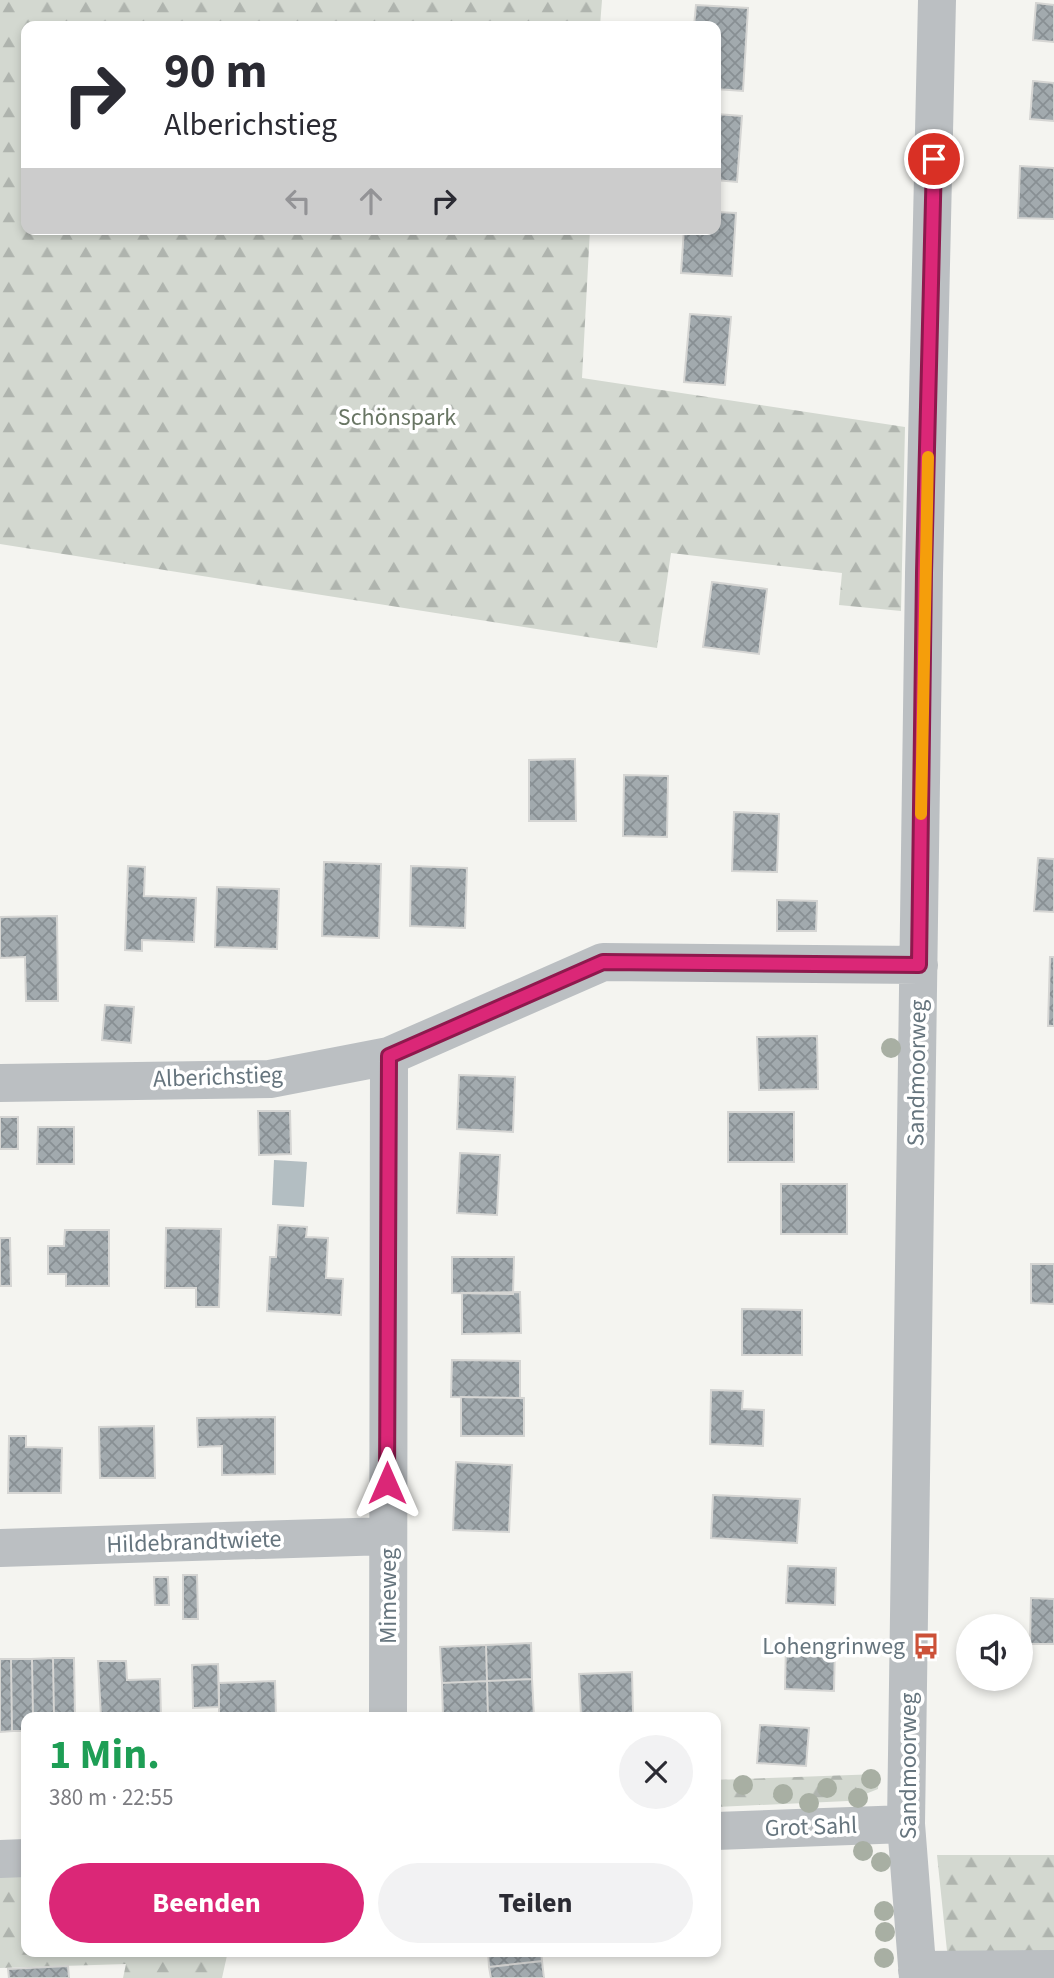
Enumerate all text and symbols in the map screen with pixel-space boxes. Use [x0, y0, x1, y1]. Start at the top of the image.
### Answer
text: 90 m [164, 37, 268, 107]
icon: right [49, 49, 140, 140]
text: Alberichstieg [164, 102, 337, 148]
pin [904, 129, 964, 189]
icon: arrive [915, 140, 953, 178]
icon: left [279, 182, 317, 220]
icon: ahead [352, 182, 390, 220]
icon: right [425, 182, 463, 220]
park label: Schönspark [338, 400, 456, 435]
street label: Sandmoorweg [898, 999, 936, 1147]
street label: Alberichstieg [152, 1057, 284, 1097]
position arrow [350, 1446, 424, 1520]
street label: Hildebrandtwiete [106, 1521, 282, 1563]
street label: Mimeweg [371, 1548, 406, 1644]
map controls [956, 1614, 1033, 1691]
button: sound [956, 1614, 1033, 1691]
place label: Lohengrinweg [762, 1629, 905, 1664]
bus stop icon: Lohengrinweg [911, 1631, 941, 1661]
street label: Sandmoorweg [891, 1693, 926, 1839]
text: 1 Min. [49, 1725, 160, 1785]
button: close [619, 1735, 693, 1809]
text: 380 m · 22:55 [49, 1781, 173, 1814]
street label: Grot Sahl [764, 1808, 858, 1846]
button: Beenden [49, 1863, 364, 1943]
button: Teilen [378, 1863, 693, 1943]

